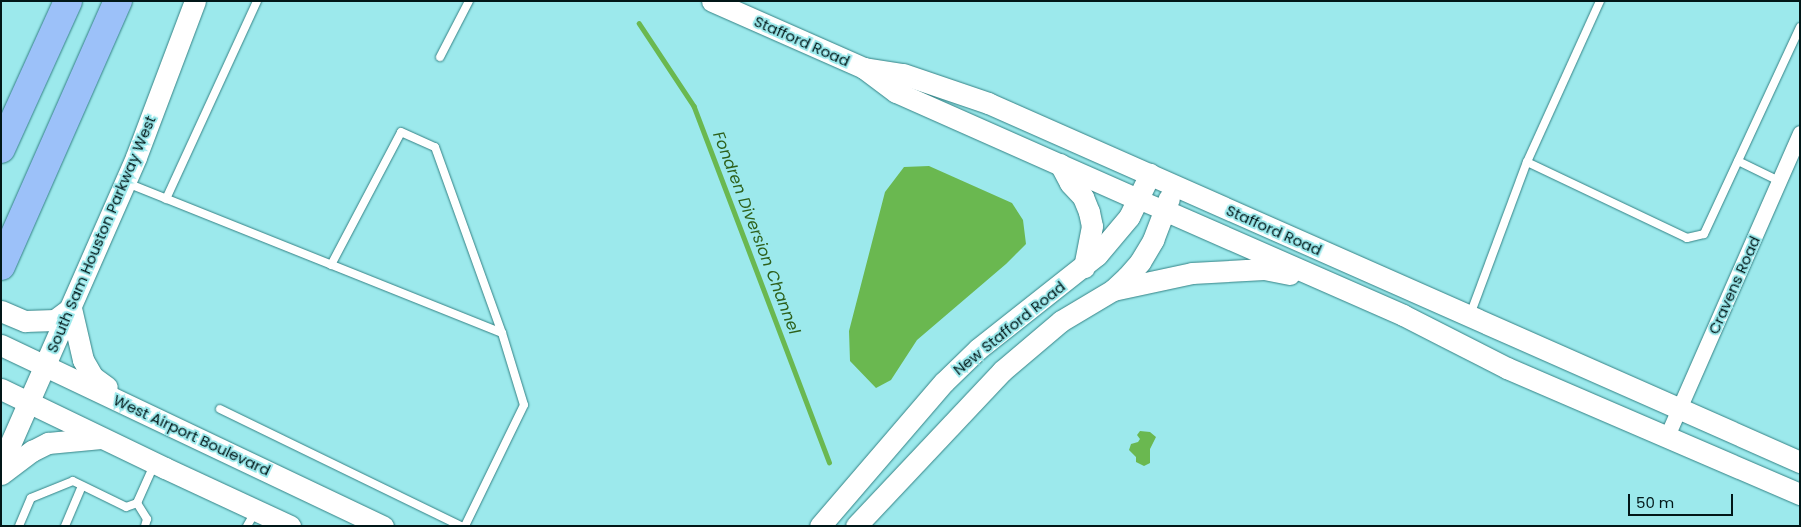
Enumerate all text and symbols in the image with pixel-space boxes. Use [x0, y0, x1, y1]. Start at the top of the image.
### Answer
street label: Stafford Road [751, 12, 853, 70]
street label: South Sam Houston Parkway West [43, 113, 159, 355]
water label: Fondren Diversion Channel [708, 129, 804, 337]
street label: Stafford Road [1223, 201, 1325, 259]
street label: Cravens Road [1704, 233, 1764, 337]
street label: New Stafford Road [949, 277, 1069, 379]
street label: West Airport Boulevard [111, 391, 273, 479]
scale bar [1631, 484, 1736, 516]
text: 50 m [1636, 492, 1674, 513]

